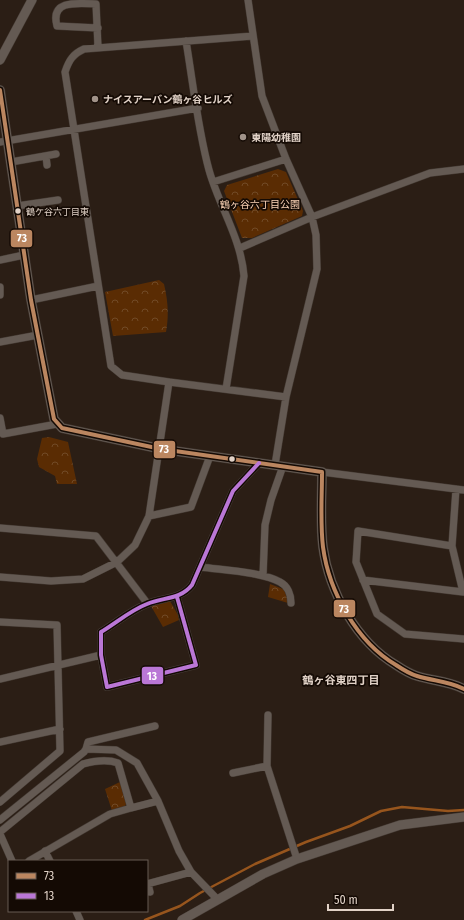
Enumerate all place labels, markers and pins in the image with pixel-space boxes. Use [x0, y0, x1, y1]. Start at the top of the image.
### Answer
marker: ナイスアーバン鶴ヶ谷ヒルズ [90, 94, 100, 104]
place label: ナイスアーバン鶴ヶ谷ヒルズ [103, 94, 233, 106]
marker: 東陽幼稚園 [238, 132, 248, 142]
place label: 東陽幼稚園 [251, 132, 301, 144]
marker: 鶴ケ谷六丁目東 [13, 206, 23, 216]
place label: 鶴ケ谷六丁目東 [26, 207, 89, 217]
unlabelled marker [227, 454, 237, 464]

